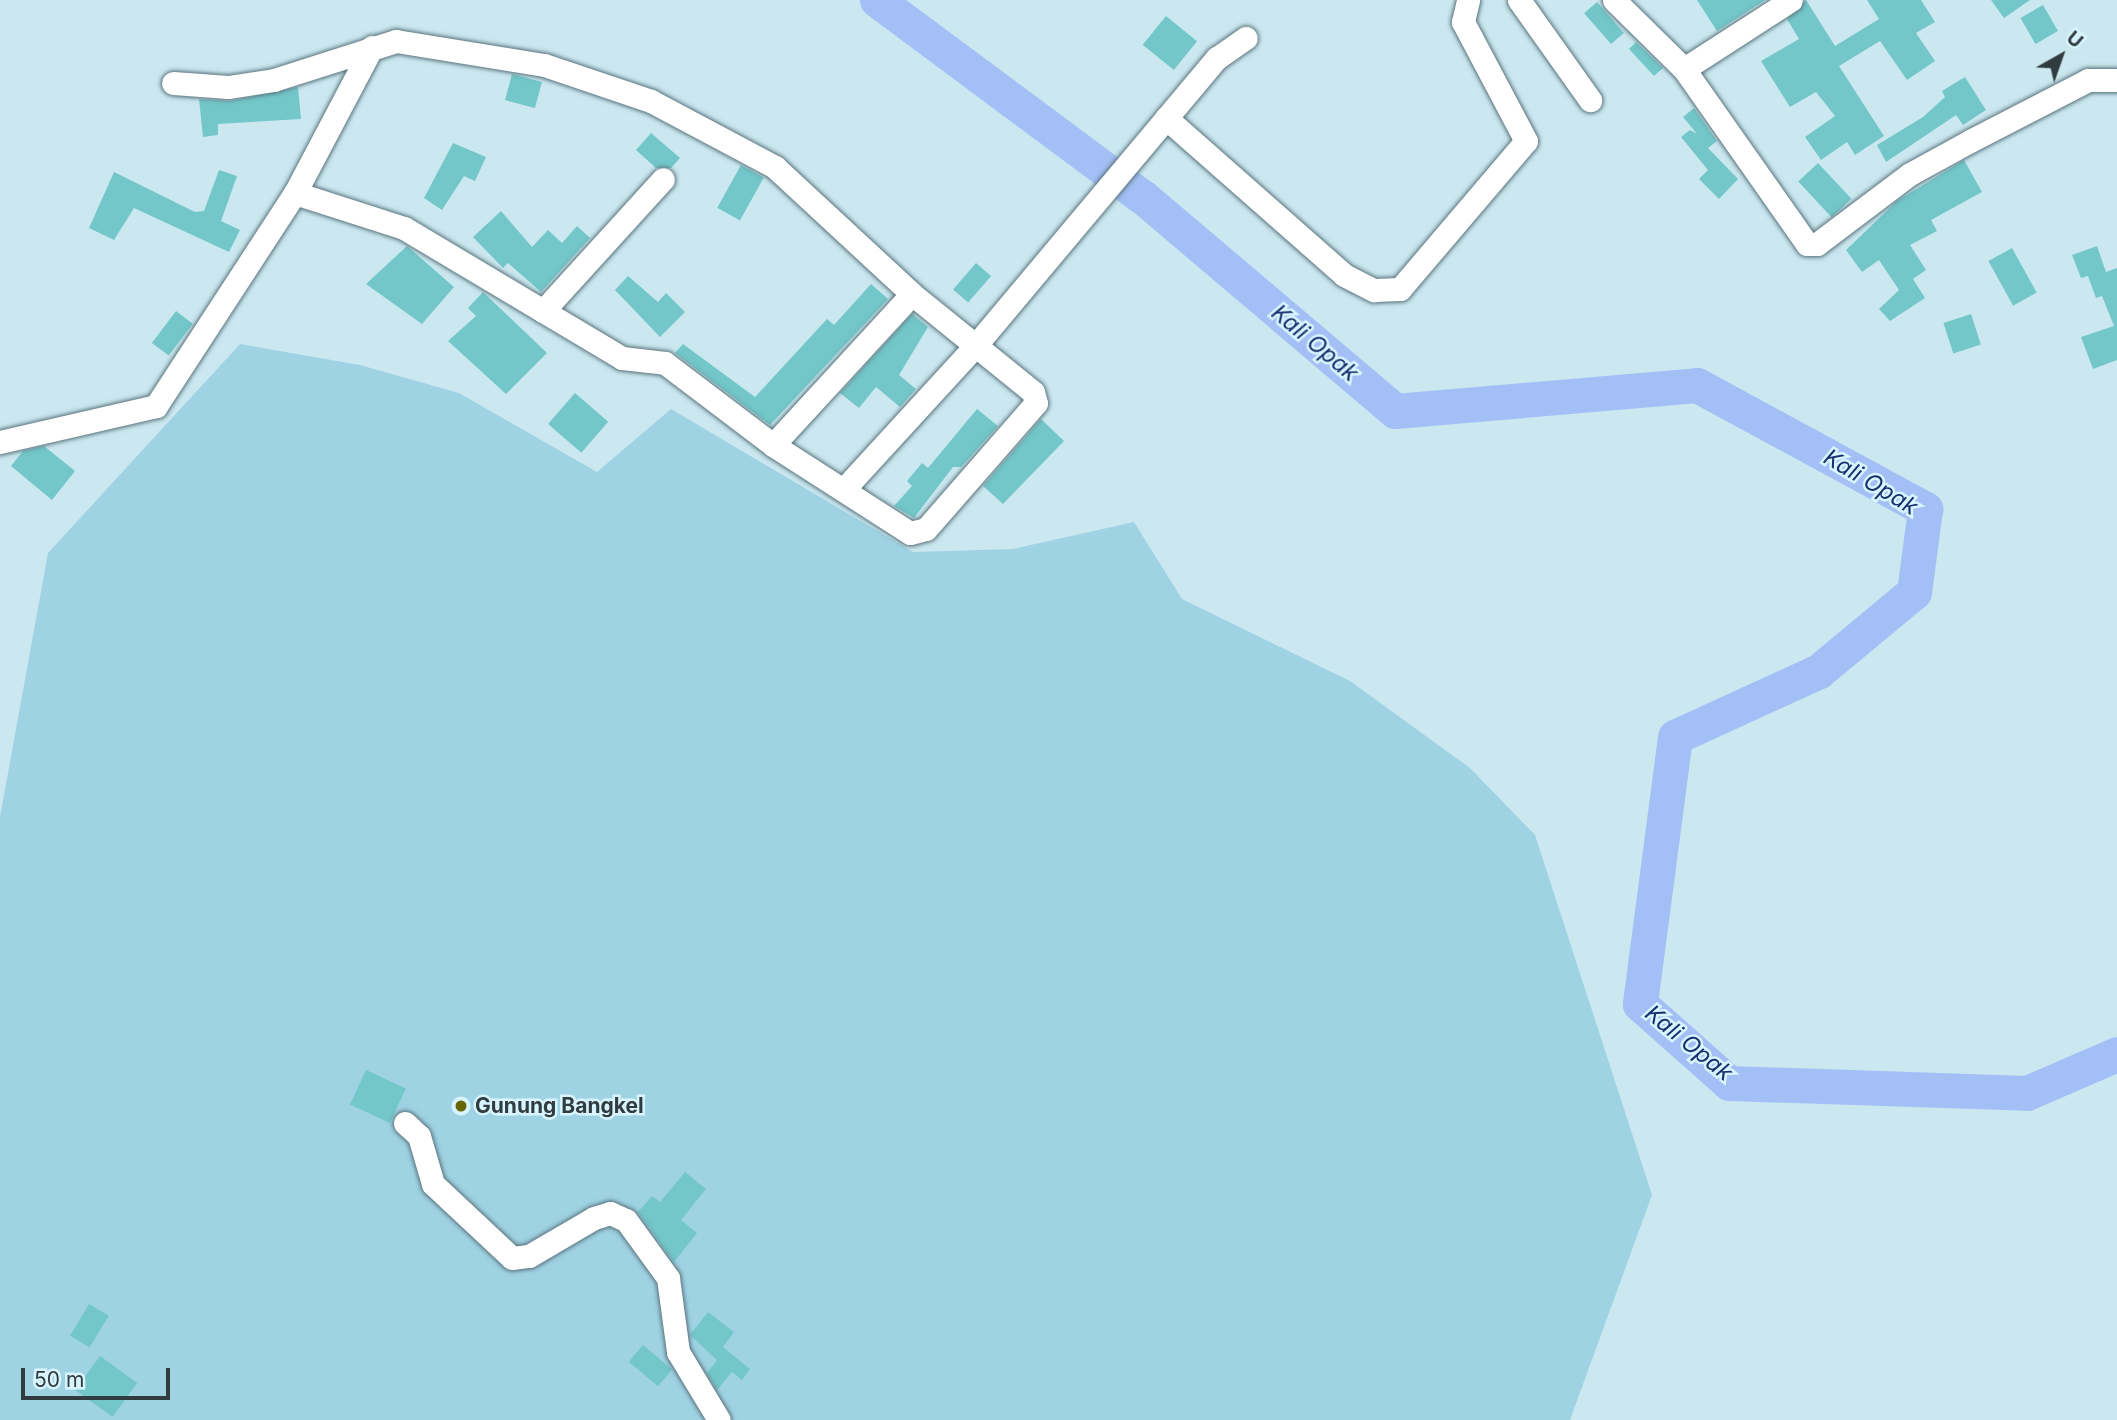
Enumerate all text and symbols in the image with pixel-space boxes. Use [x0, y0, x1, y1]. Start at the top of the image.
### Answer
north arrow [2026, 21, 2096, 91]
text: U [2062, 26, 2088, 53]
water label: Kali Opak [1266, 299, 1364, 387]
water label: Kali Opak [1819, 443, 1923, 521]
water label: Kali Opak [1640, 999, 1738, 1087]
place label: Gunung Bangkel [475, 1093, 644, 1119]
marker: Gunung Bangkel [453, 1098, 469, 1114]
scale bar [24, 1354, 173, 1398]
text: 50 m [34, 1367, 84, 1392]

